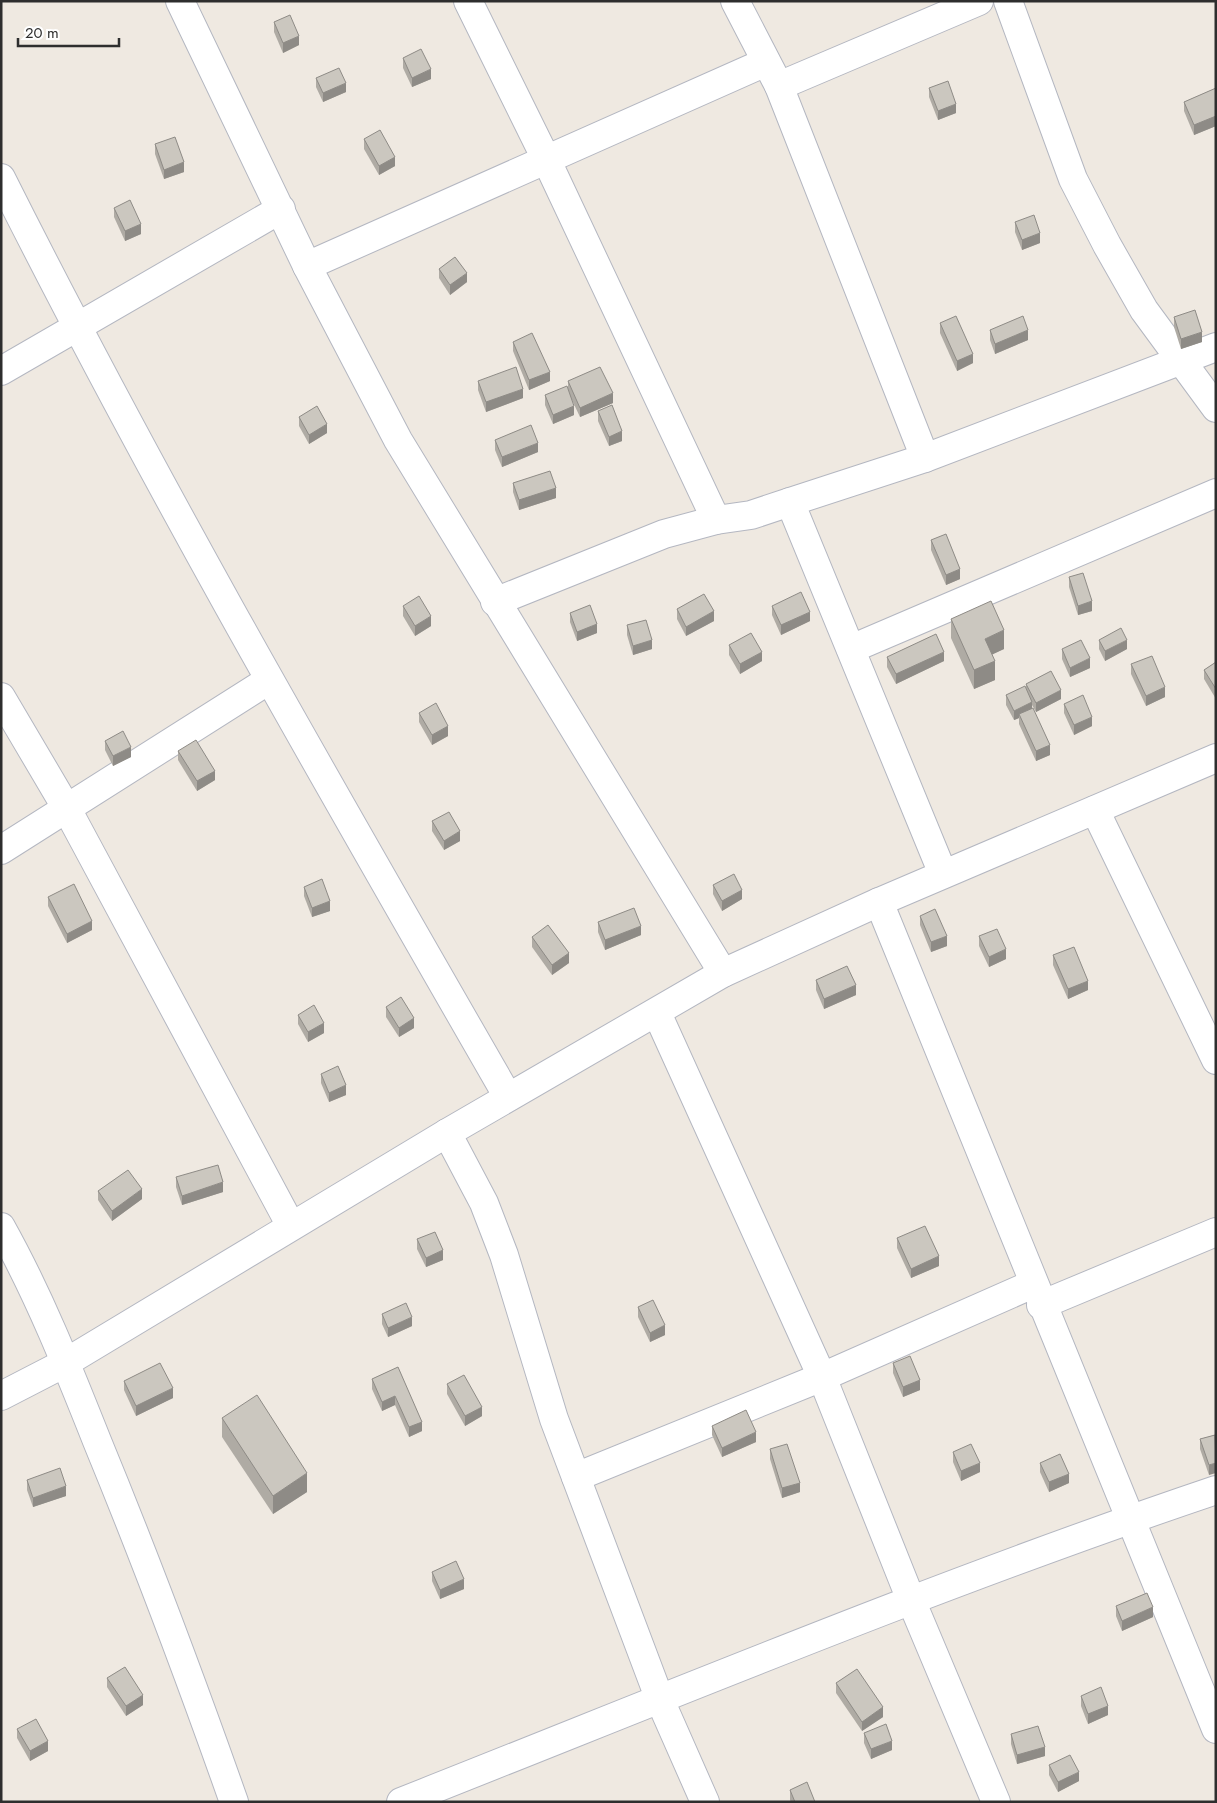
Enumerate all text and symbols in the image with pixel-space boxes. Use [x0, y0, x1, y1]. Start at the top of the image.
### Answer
scale bar [18, 15, 119, 47]
text: 20 m [25, 22, 59, 44]

